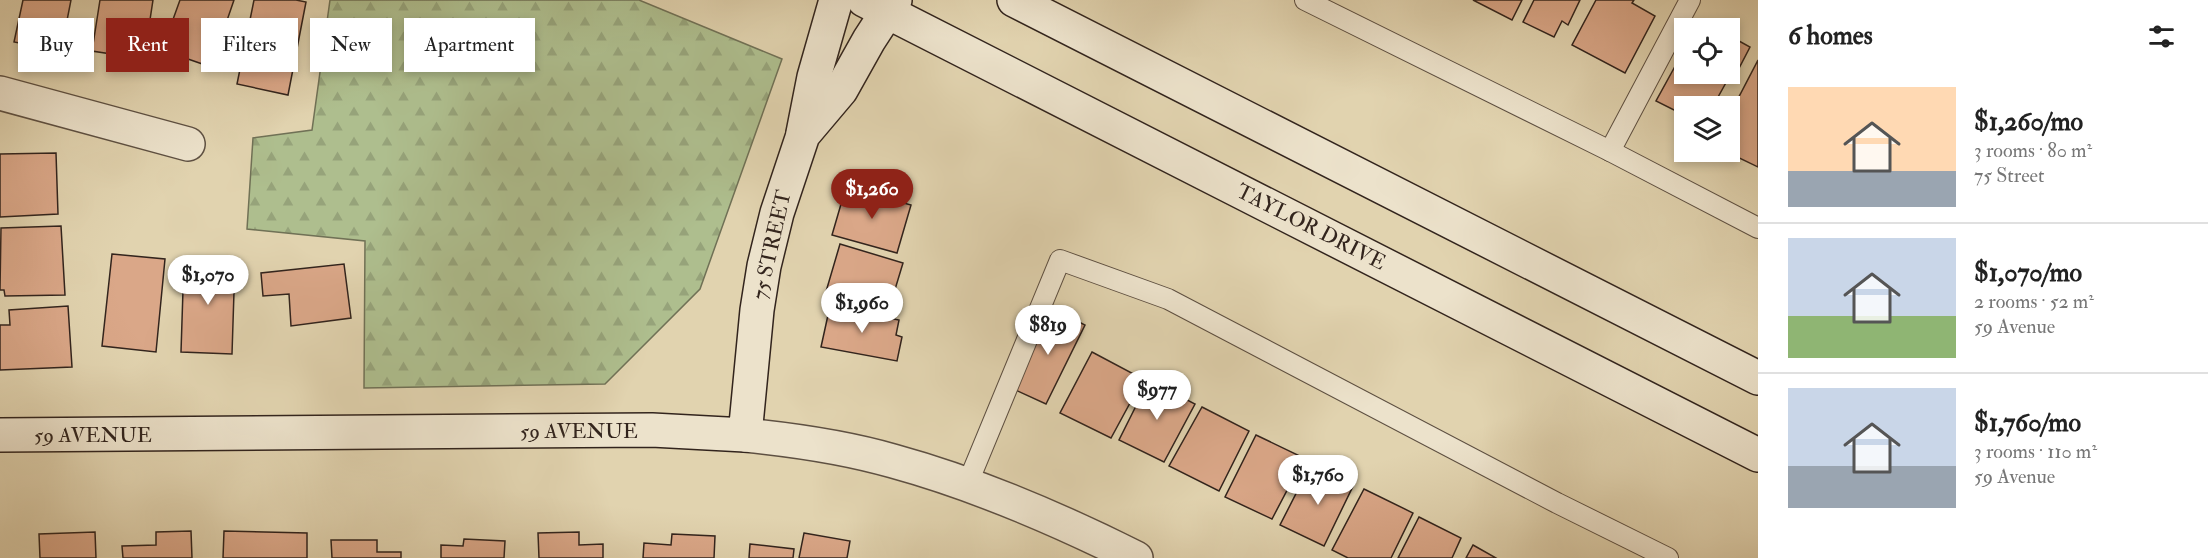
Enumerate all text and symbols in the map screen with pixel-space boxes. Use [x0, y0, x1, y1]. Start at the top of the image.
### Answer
chip: Buy [18, 18, 94, 72]
chip: Rent [106, 18, 189, 72]
chip: Filters [201, 18, 298, 72]
chip: New [310, 18, 392, 72]
chip: Apartment [404, 18, 535, 72]
map controls [1674, 18, 1740, 162]
button: locate [1674, 18, 1740, 84]
text: 6 homes [1788, 20, 1873, 52]
icon: filters [2145, 20, 2178, 53]
button: layers [1674, 96, 1740, 162]
text: $1,260/mo [1974, 106, 2083, 138]
icon: home [1836, 111, 1908, 183]
text: 3 rooms · 80 m² [1974, 138, 2092, 163]
text: 75 Street [1974, 163, 2044, 188]
pin: $1,260 [823, 169, 921, 220]
text: $1,260 [845, 176, 899, 201]
street label: TAYLOR DRIVE [1232, 178, 1390, 276]
street label: 75 STREET [746, 187, 798, 302]
pin: $1,070 [159, 255, 257, 306]
text: $1,070/mo [1974, 257, 2082, 289]
text: $1,070 [182, 262, 234, 287]
icon: home [1836, 262, 1908, 334]
pin: $1,960 [813, 283, 911, 334]
text: 2 rooms · 52 m² [1974, 289, 2094, 314]
text: $1,960 [835, 290, 889, 315]
pin: $819 [1012, 305, 1084, 356]
text: $819 [1029, 312, 1067, 337]
text: 59 Avenue [1974, 314, 2055, 339]
pin: $977 [1121, 370, 1193, 421]
text: $977 [1137, 377, 1177, 402]
text: $1,760/mo [1974, 407, 2081, 439]
icon: home [1836, 412, 1908, 484]
street label: 59 AVENUE [520, 418, 638, 445]
street label: 59 AVENUE [34, 422, 152, 449]
text: 3 rooms · 110 m² [1974, 439, 2097, 464]
pin: $1,760 [1269, 455, 1367, 506]
text: $1,760 [1292, 462, 1344, 487]
text: 59 Avenue [1974, 464, 2055, 489]

